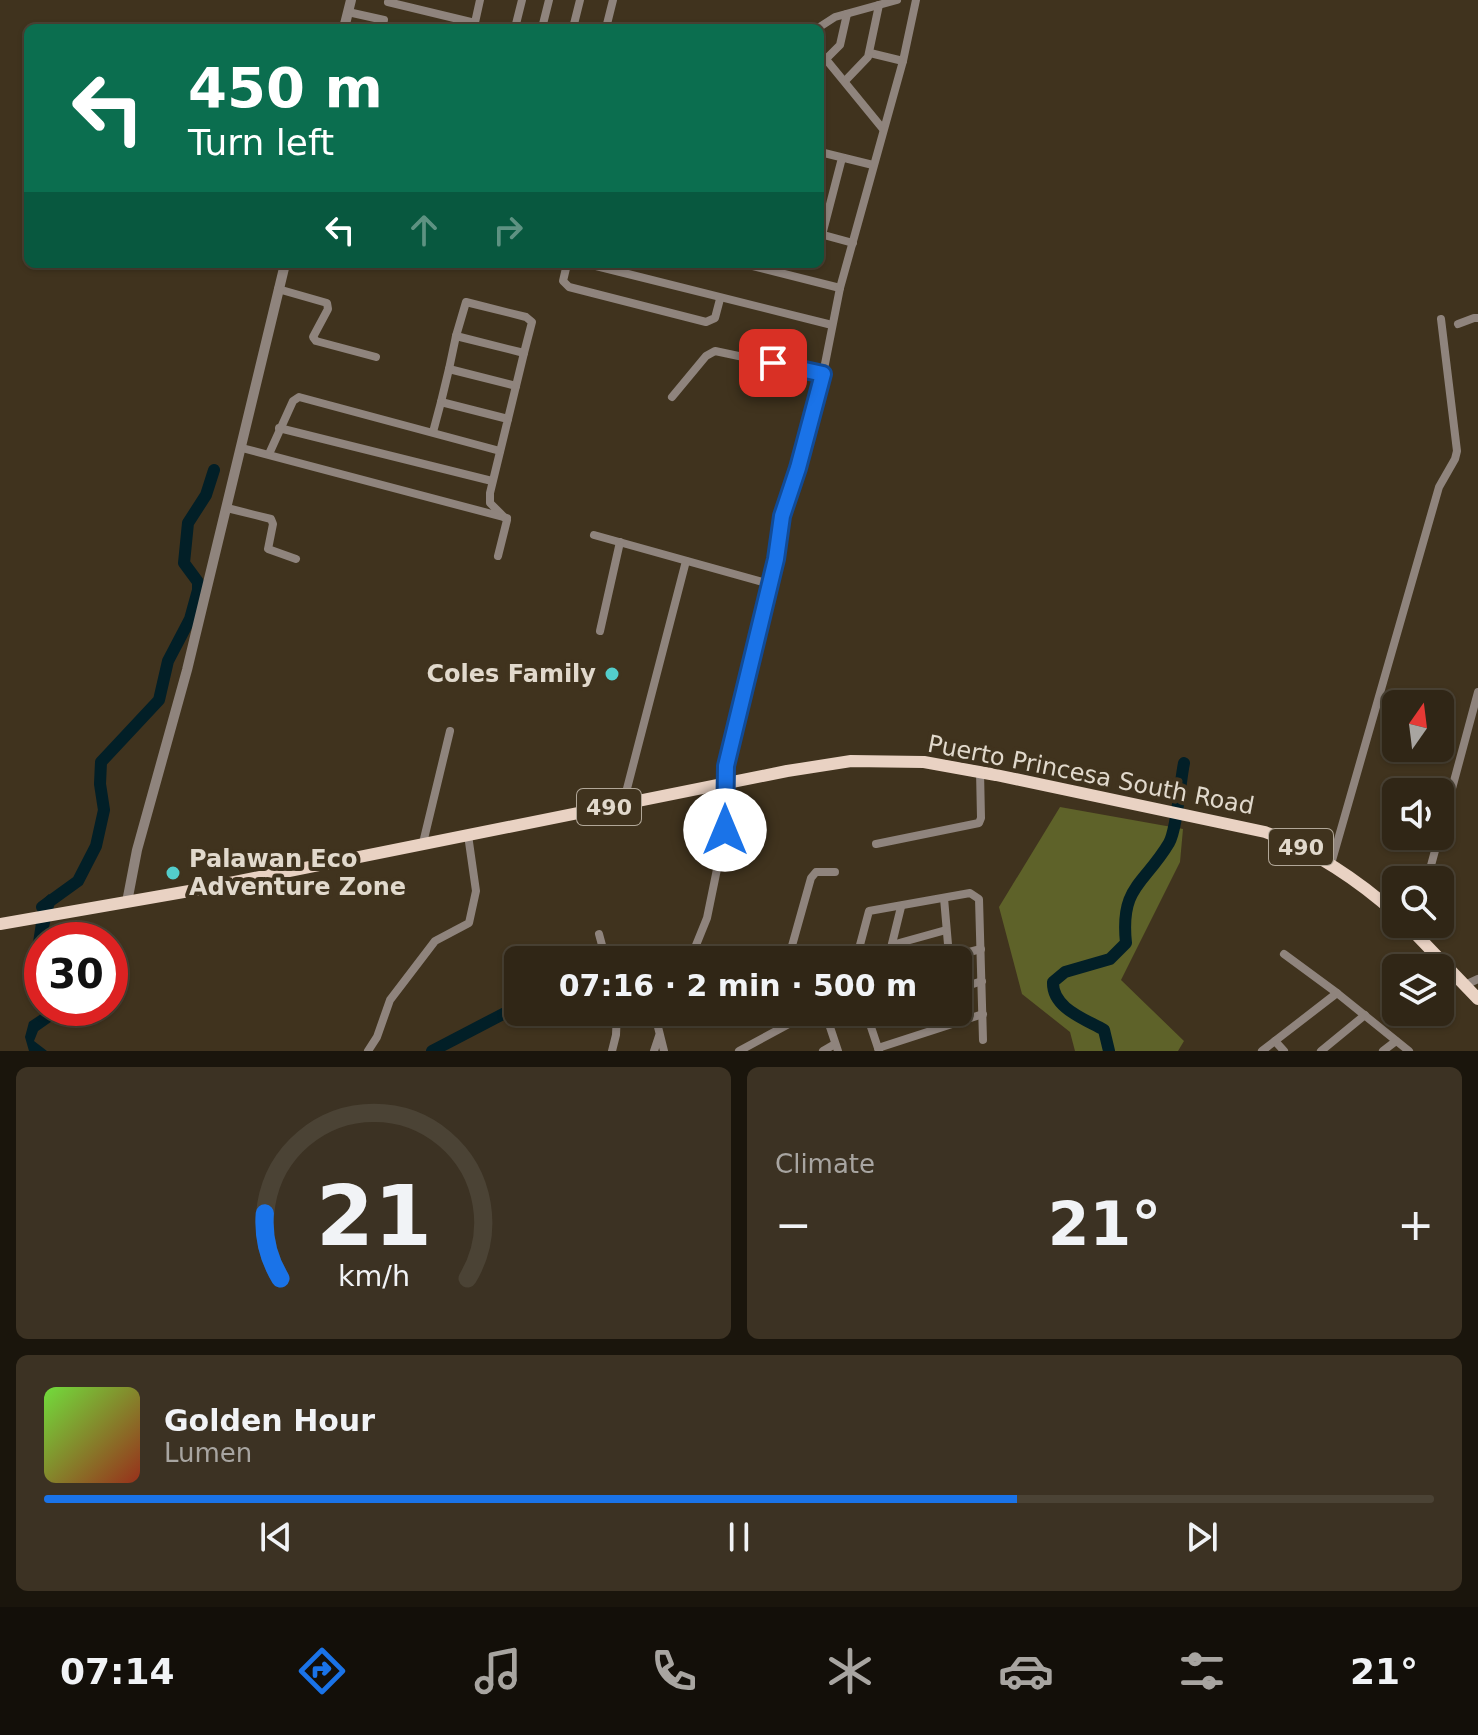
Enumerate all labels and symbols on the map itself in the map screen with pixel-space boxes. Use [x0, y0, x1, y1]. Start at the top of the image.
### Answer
pin [739, 329, 807, 397]
place label: Coles Family [426, 660, 596, 688]
marker: Coles Family [603, 665, 621, 683]
north arrow [1382, 690, 1454, 762]
street label: Puerto Princesa South Road [925, 730, 1257, 820]
position arrow [683, 788, 767, 872]
road number: 490 [577, 789, 641, 825]
road number: 490 [1269, 829, 1333, 865]
place label: Palawan Eco Adventure Zone [189, 845, 406, 901]
marker: Palawan Eco Adventure Zone [164, 864, 182, 882]
speed limit sign: 30 [24, 922, 128, 1026]

